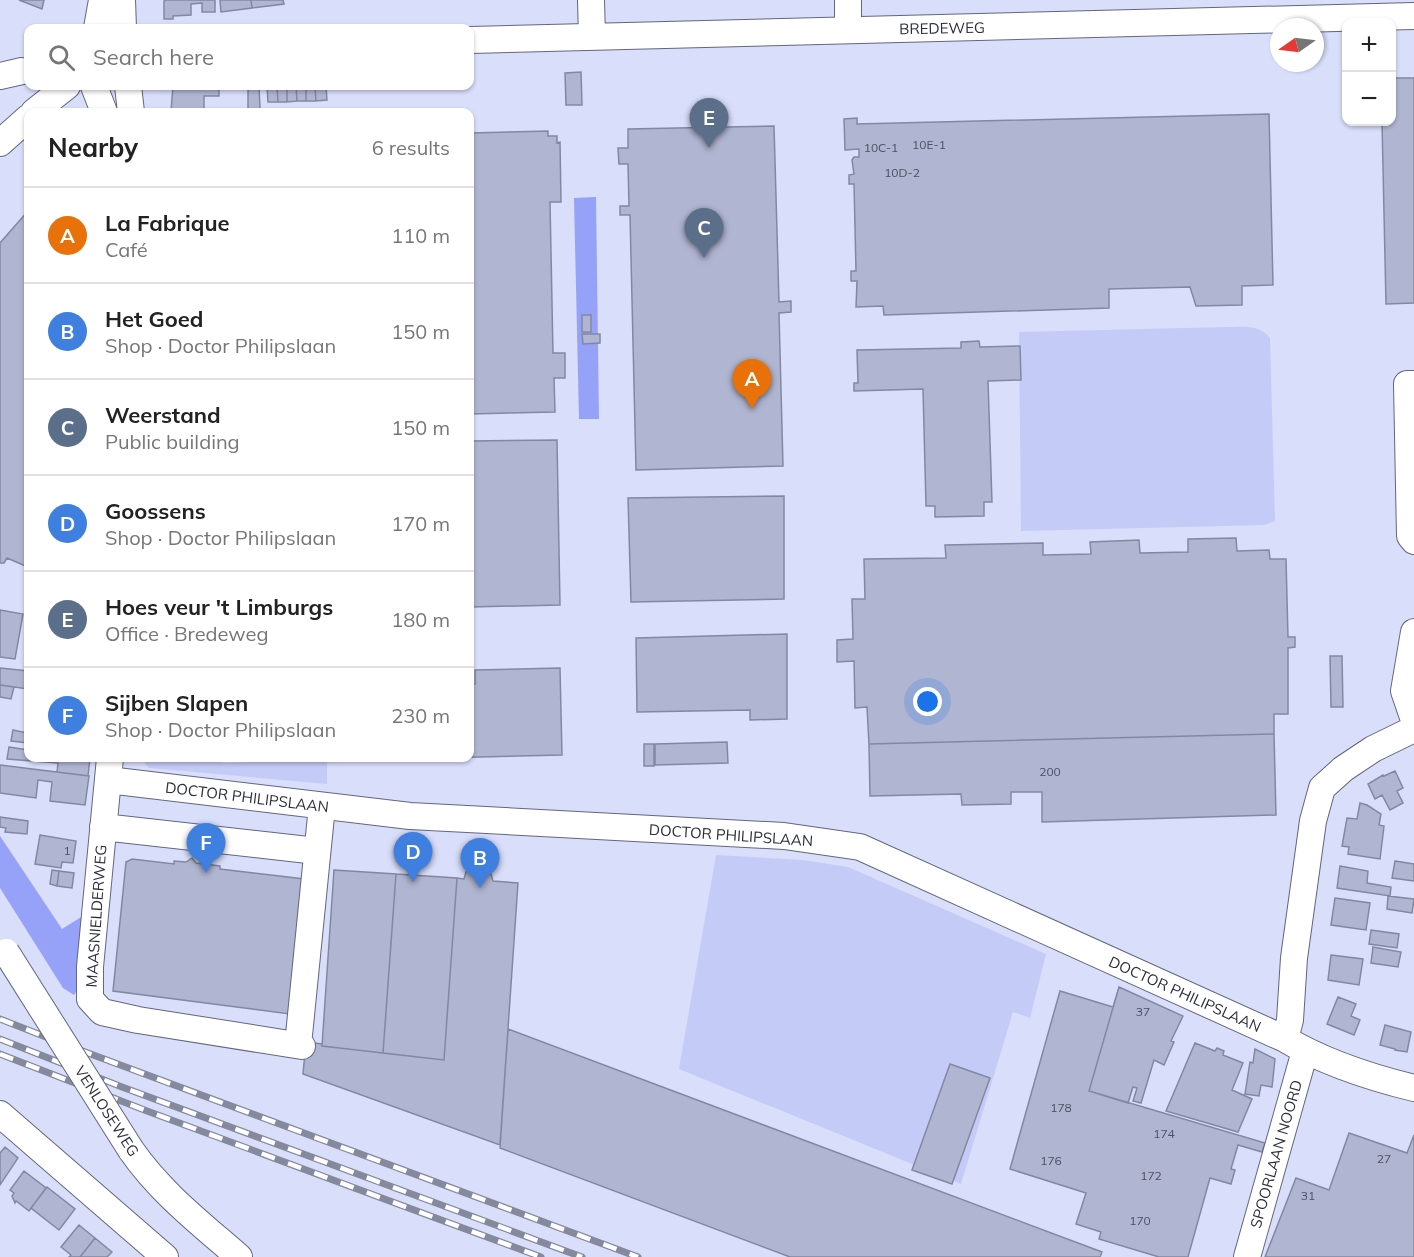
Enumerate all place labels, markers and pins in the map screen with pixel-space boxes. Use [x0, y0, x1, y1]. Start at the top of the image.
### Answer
pin: E [690, 98, 728, 148]
pin: C [684, 208, 724, 258]
pin: A [732, 360, 771, 409]
pin: F [186, 824, 226, 873]
pin: D [394, 832, 432, 882]
pin: B [460, 838, 500, 888]

